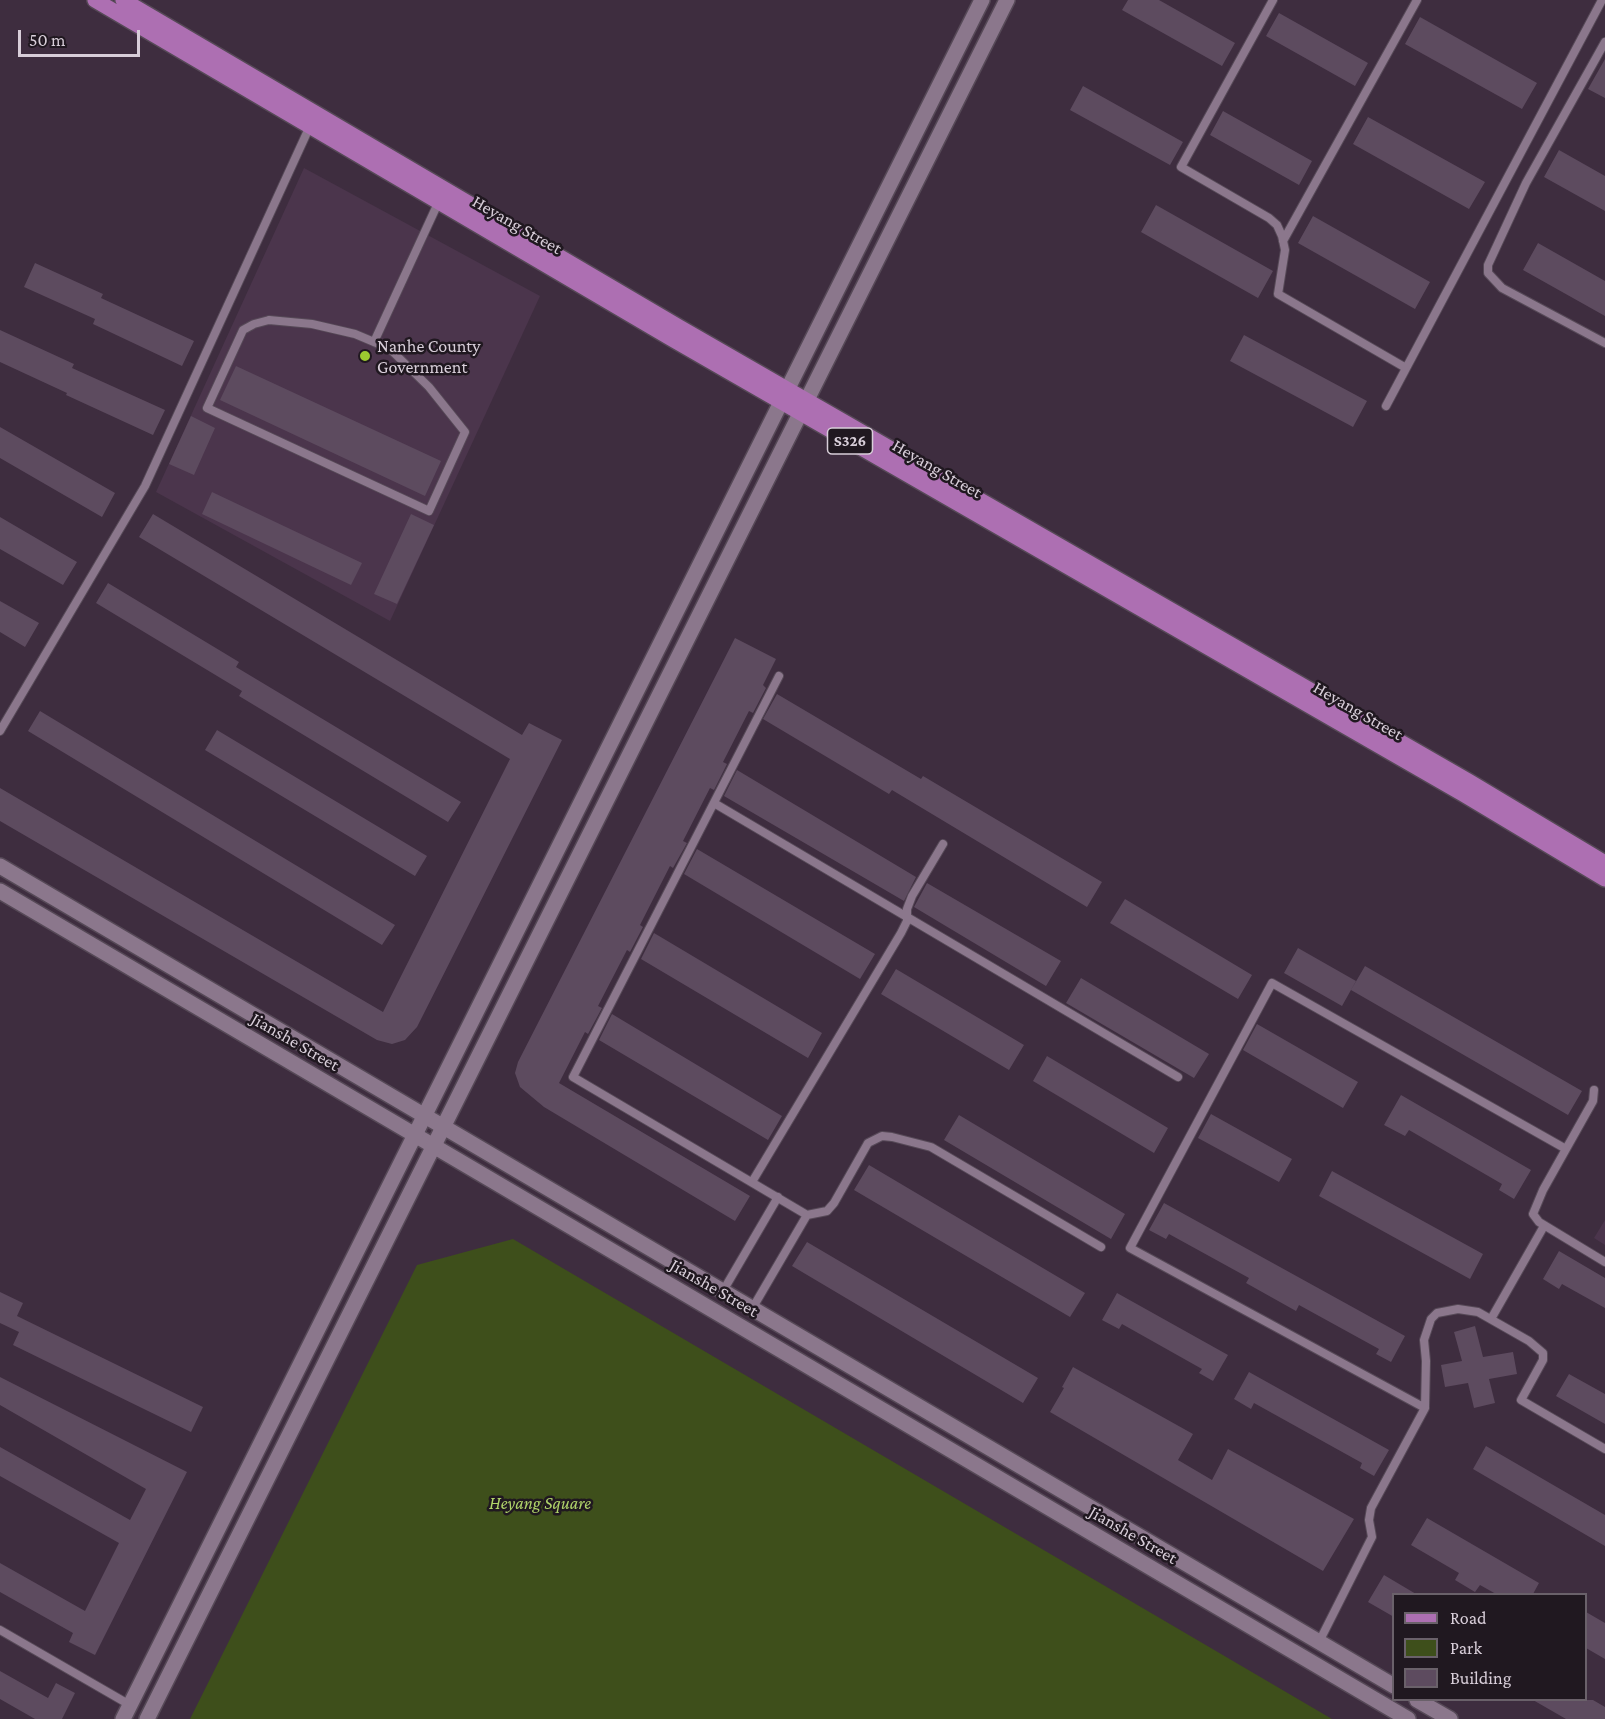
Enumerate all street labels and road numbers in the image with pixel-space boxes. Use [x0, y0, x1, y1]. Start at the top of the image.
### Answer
street label: Heyang Street [468, 191, 566, 259]
road number: S326 [828, 428, 872, 454]
street label: Heyang Street [888, 435, 986, 503]
street label: Heyang Street [1309, 677, 1407, 745]
street label: Jianshe Street [247, 1008, 343, 1076]
street label: Jianshe Street [666, 1254, 762, 1322]
street label: Jianshe Street [1085, 1501, 1181, 1569]

